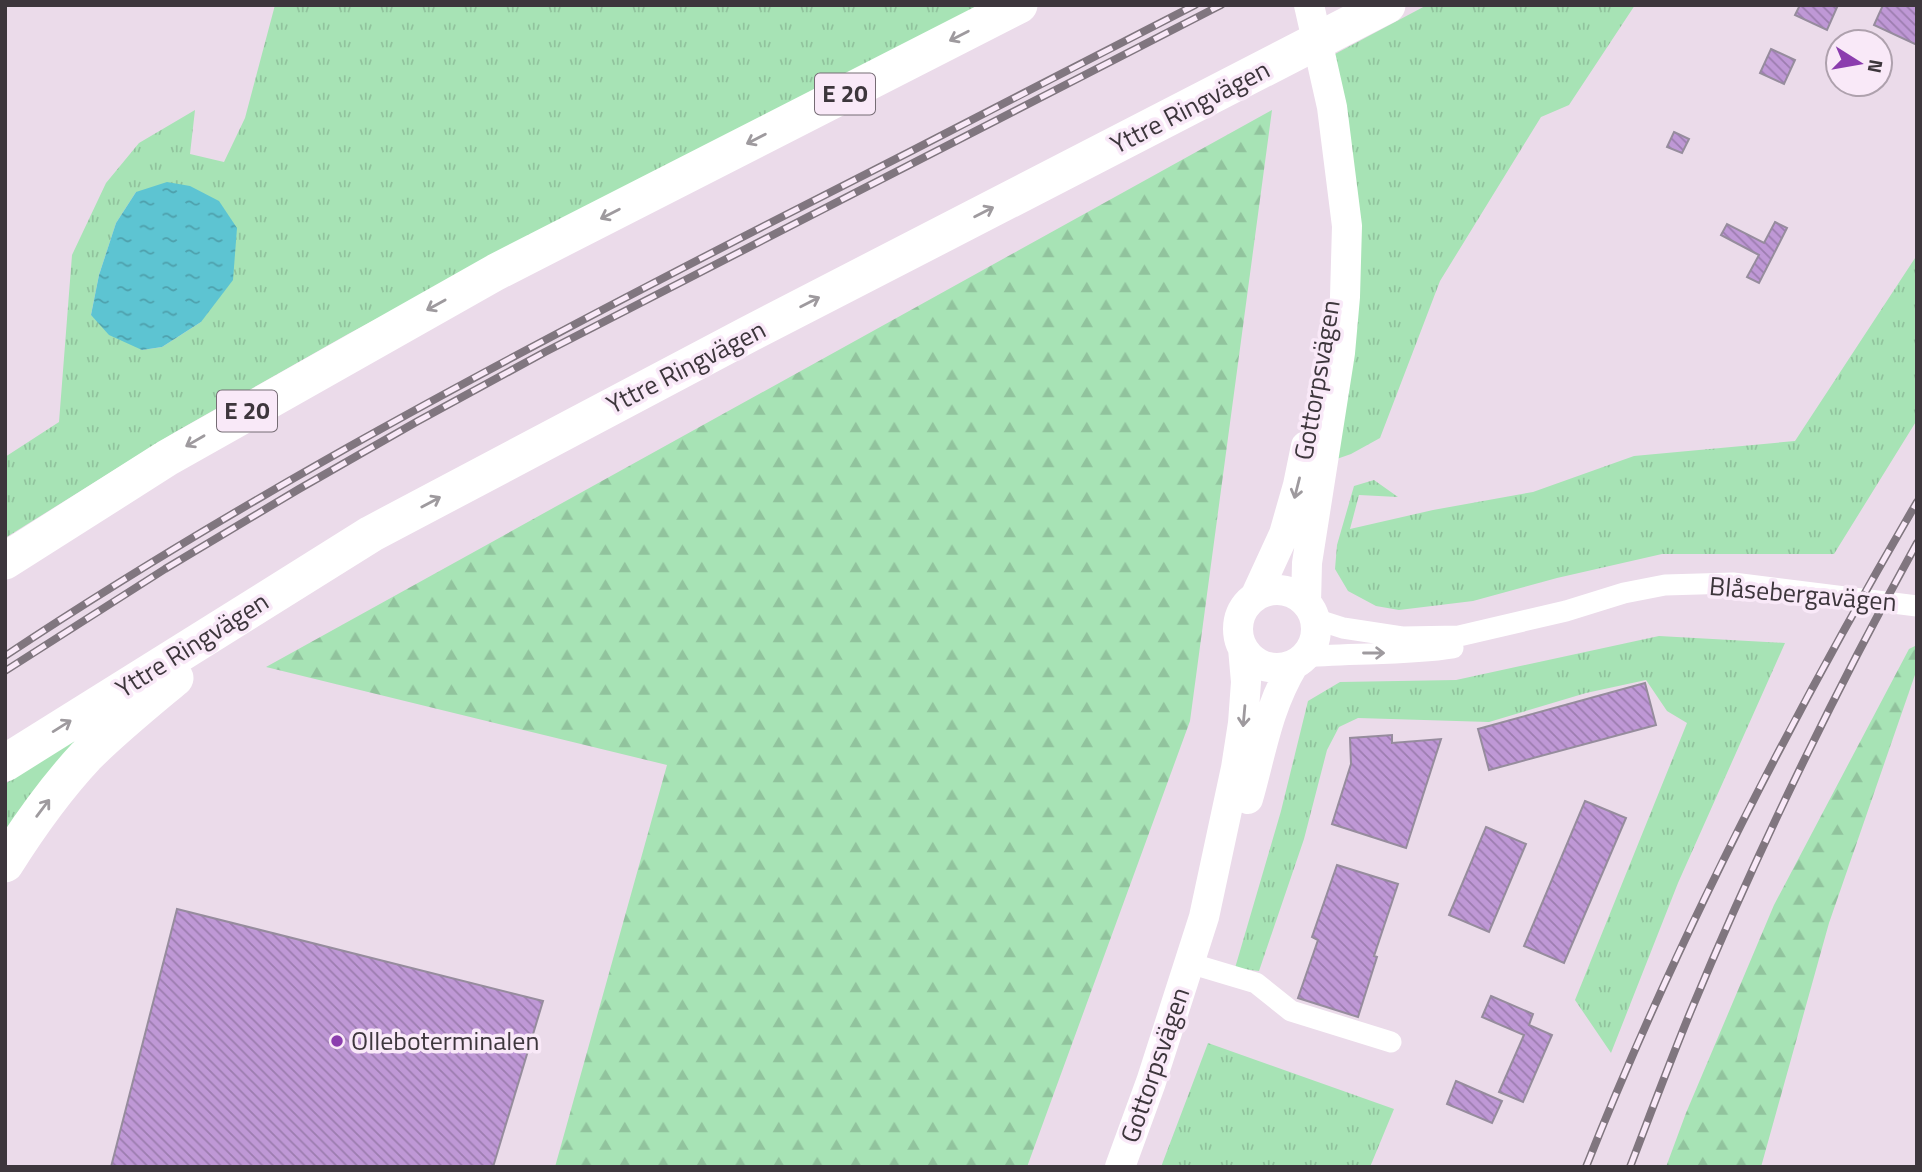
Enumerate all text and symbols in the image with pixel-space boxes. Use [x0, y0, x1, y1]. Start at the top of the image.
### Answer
north arrow [1824, 28, 1894, 98]
one-way arrow [949, 30, 970, 44]
street label: Yttre Ringvägen [1103, 50, 1276, 163]
text: N [1861, 57, 1892, 76]
road number: E 20 [815, 74, 875, 114]
one-way arrow [746, 133, 767, 147]
one-way arrow [973, 205, 994, 219]
one-way arrow [600, 208, 621, 221]
one-way arrow [799, 295, 820, 309]
street label: Gottorpsvägen [1283, 297, 1350, 463]
one-way arrow [427, 298, 447, 312]
street label: Yttre Ringvägen [599, 310, 772, 423]
road number: E 20 [217, 390, 277, 432]
one-way arrow [186, 434, 206, 448]
one-way arrow [1290, 476, 1303, 499]
one-way arrow [420, 494, 441, 508]
street label: Blåsebergavägen [1708, 566, 1898, 621]
street label: Yttre Ringvägen [108, 582, 276, 707]
one-way arrow [1362, 647, 1385, 660]
one-way arrow [1237, 704, 1250, 726]
one-way arrow [52, 719, 72, 733]
one-way arrow [36, 799, 51, 818]
street label: Gottorpsvägen [1110, 982, 1199, 1148]
place label: Olleboterminalen [351, 1021, 539, 1060]
marker: Olleboterminalen [329, 1033, 345, 1049]

